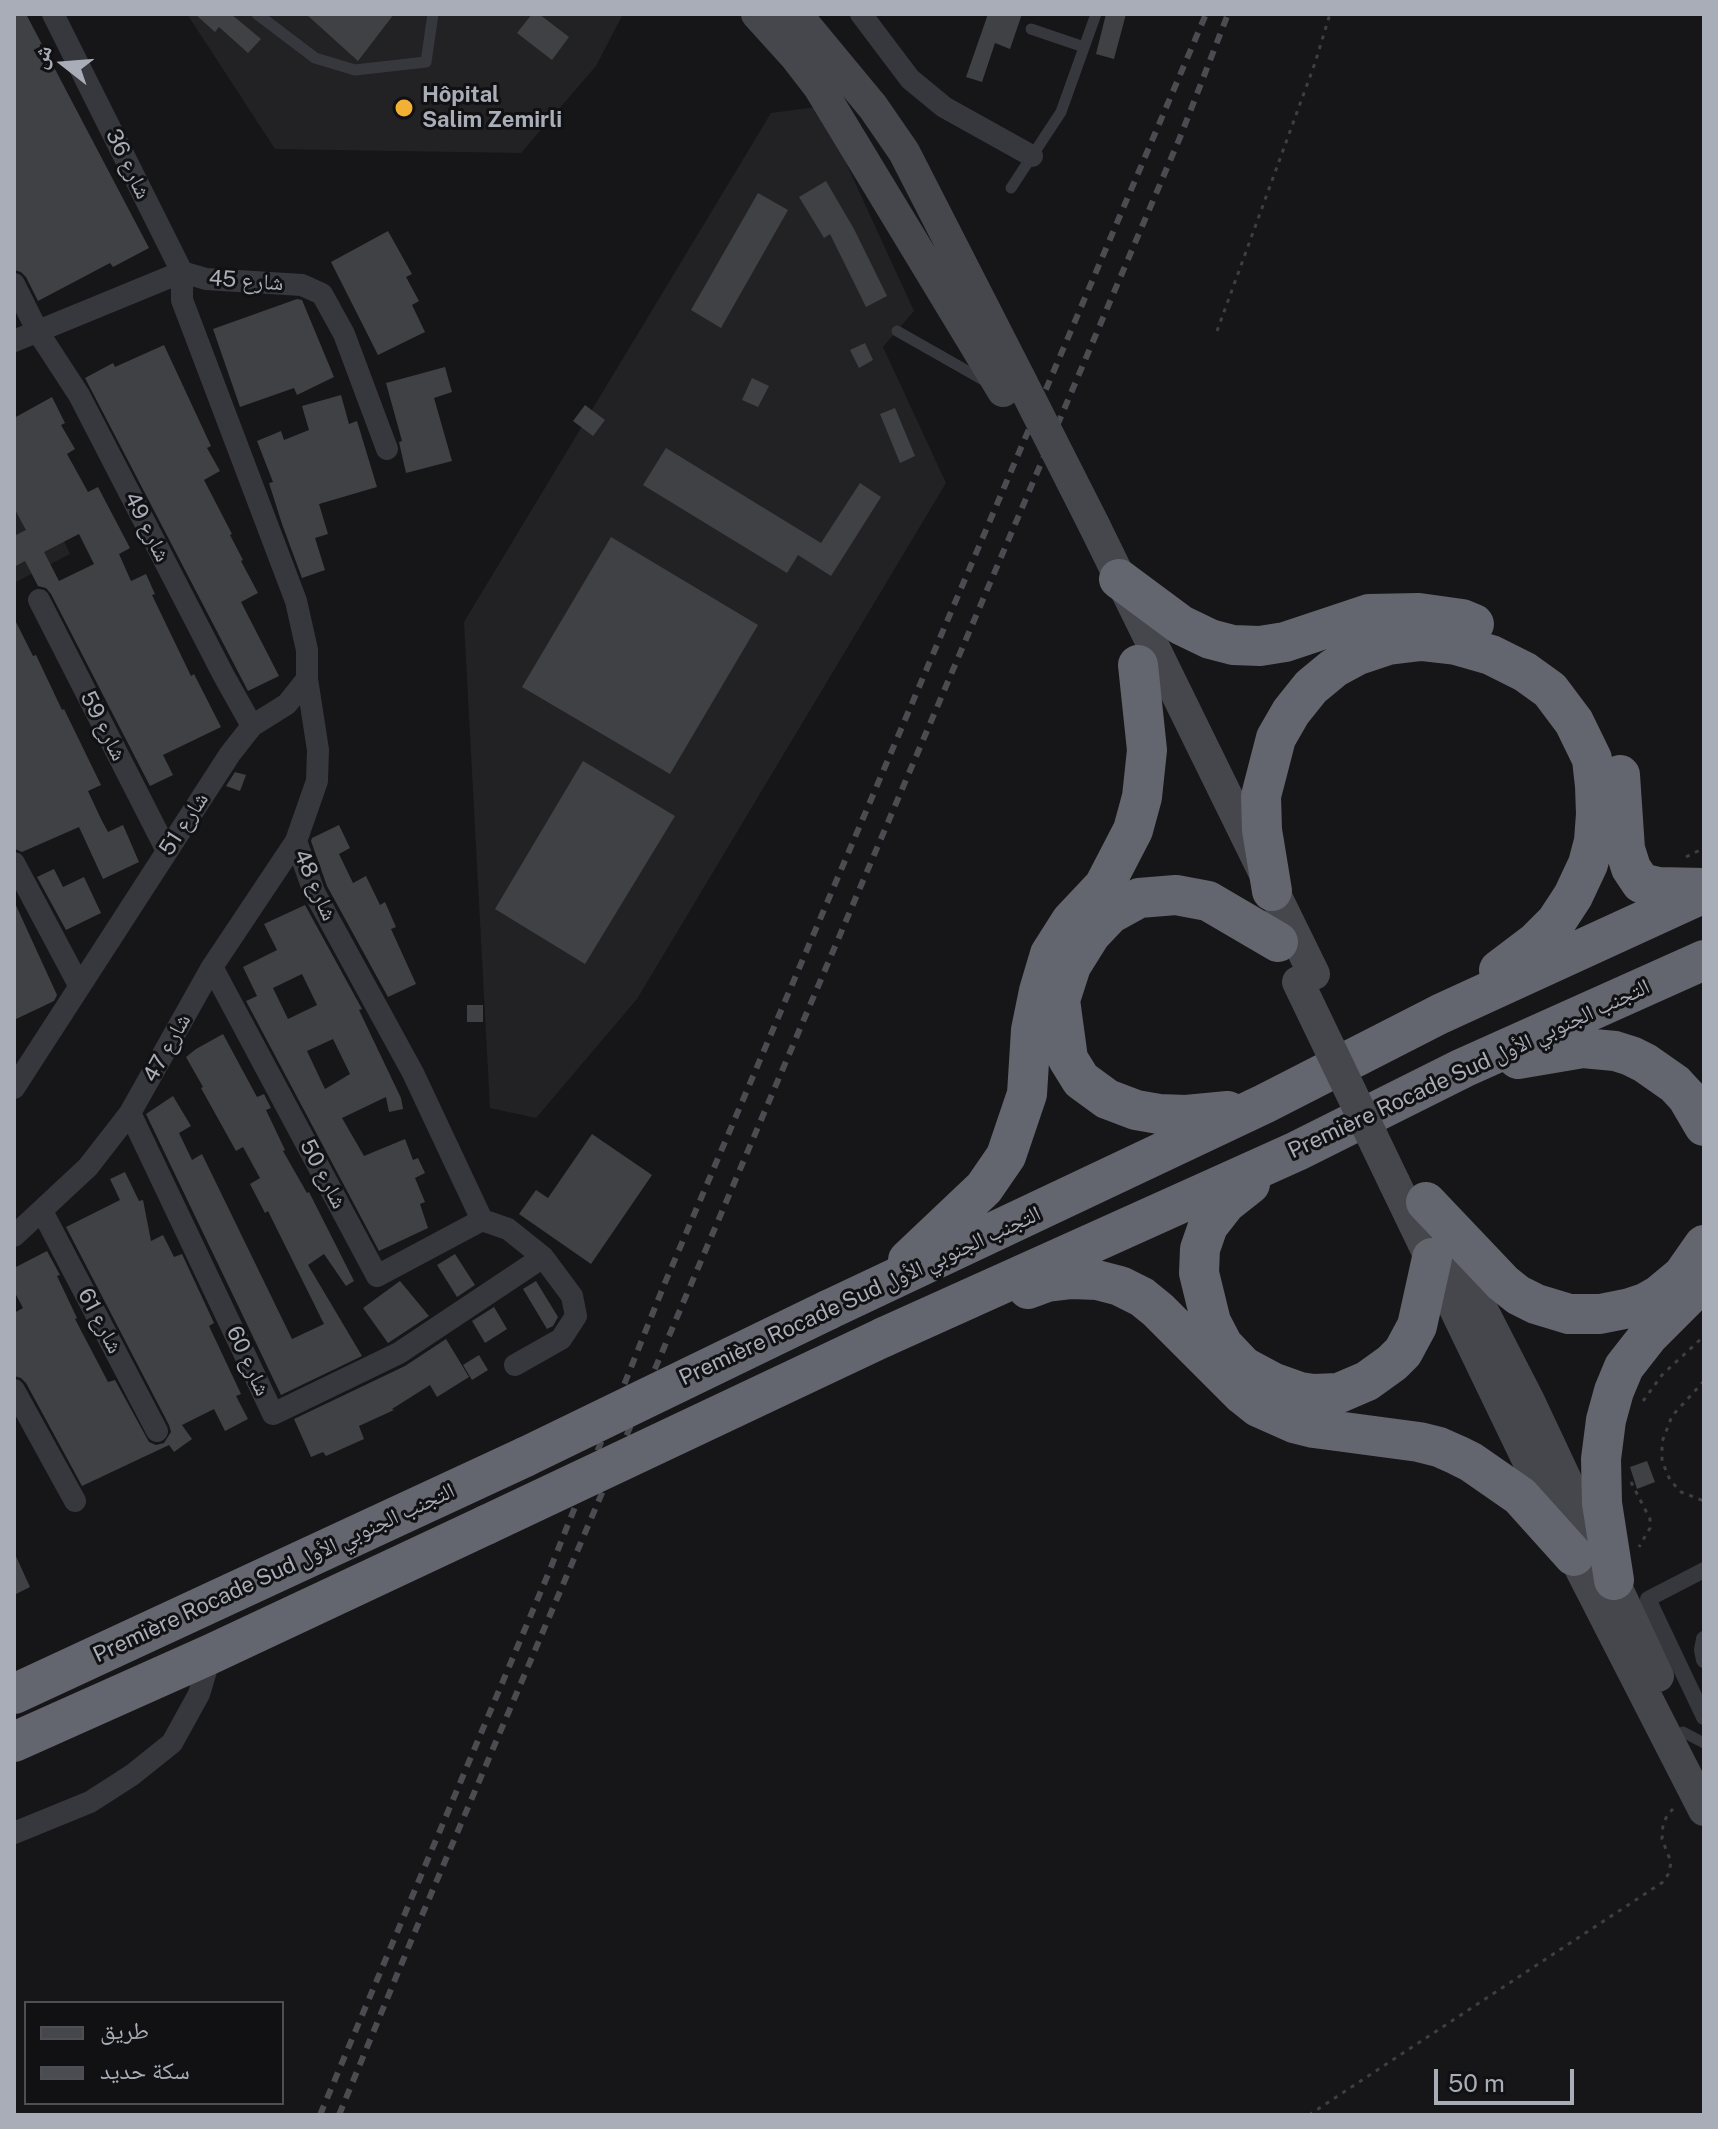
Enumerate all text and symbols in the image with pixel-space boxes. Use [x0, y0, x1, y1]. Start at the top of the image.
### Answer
north arrow [24, 24, 104, 104]
text: ش [25, 42, 57, 72]
place label: Hôpital Salim Zemirli [422, 82, 562, 134]
marker: Hôpital Salim Zemirli [393, 97, 415, 119]
street label: شارع 36 [100, 125, 156, 203]
street label: شارع 45 [208, 265, 284, 297]
street label: شارع 49 [118, 488, 176, 566]
street label: شارع 59 [74, 687, 132, 765]
street label: شارع 51 [154, 787, 214, 861]
street label: شارع 48 [288, 845, 342, 925]
street label: Première Rocade Sud التجنب الجنوبي الأول [1284, 973, 1654, 1165]
street label: شارع 47 [137, 1009, 197, 1087]
street label: شارع 50 [294, 1135, 352, 1213]
street label: Première Rocade Sud التجنب الجنوبي الأول [675, 1200, 1045, 1392]
street label: شارع 61 [72, 1284, 128, 1358]
street label: شارع 60 [220, 1322, 276, 1400]
street label: Première Rocade Sud التجنب الجنوبي الأول [89, 1477, 459, 1669]
legend [24, 2001, 284, 2105]
text: طريق [100, 2016, 149, 2044]
scale bar [1438, 2053, 1578, 2103]
text: سكة حديد [100, 2056, 190, 2084]
text: 50 m [1448, 2069, 1505, 2097]

